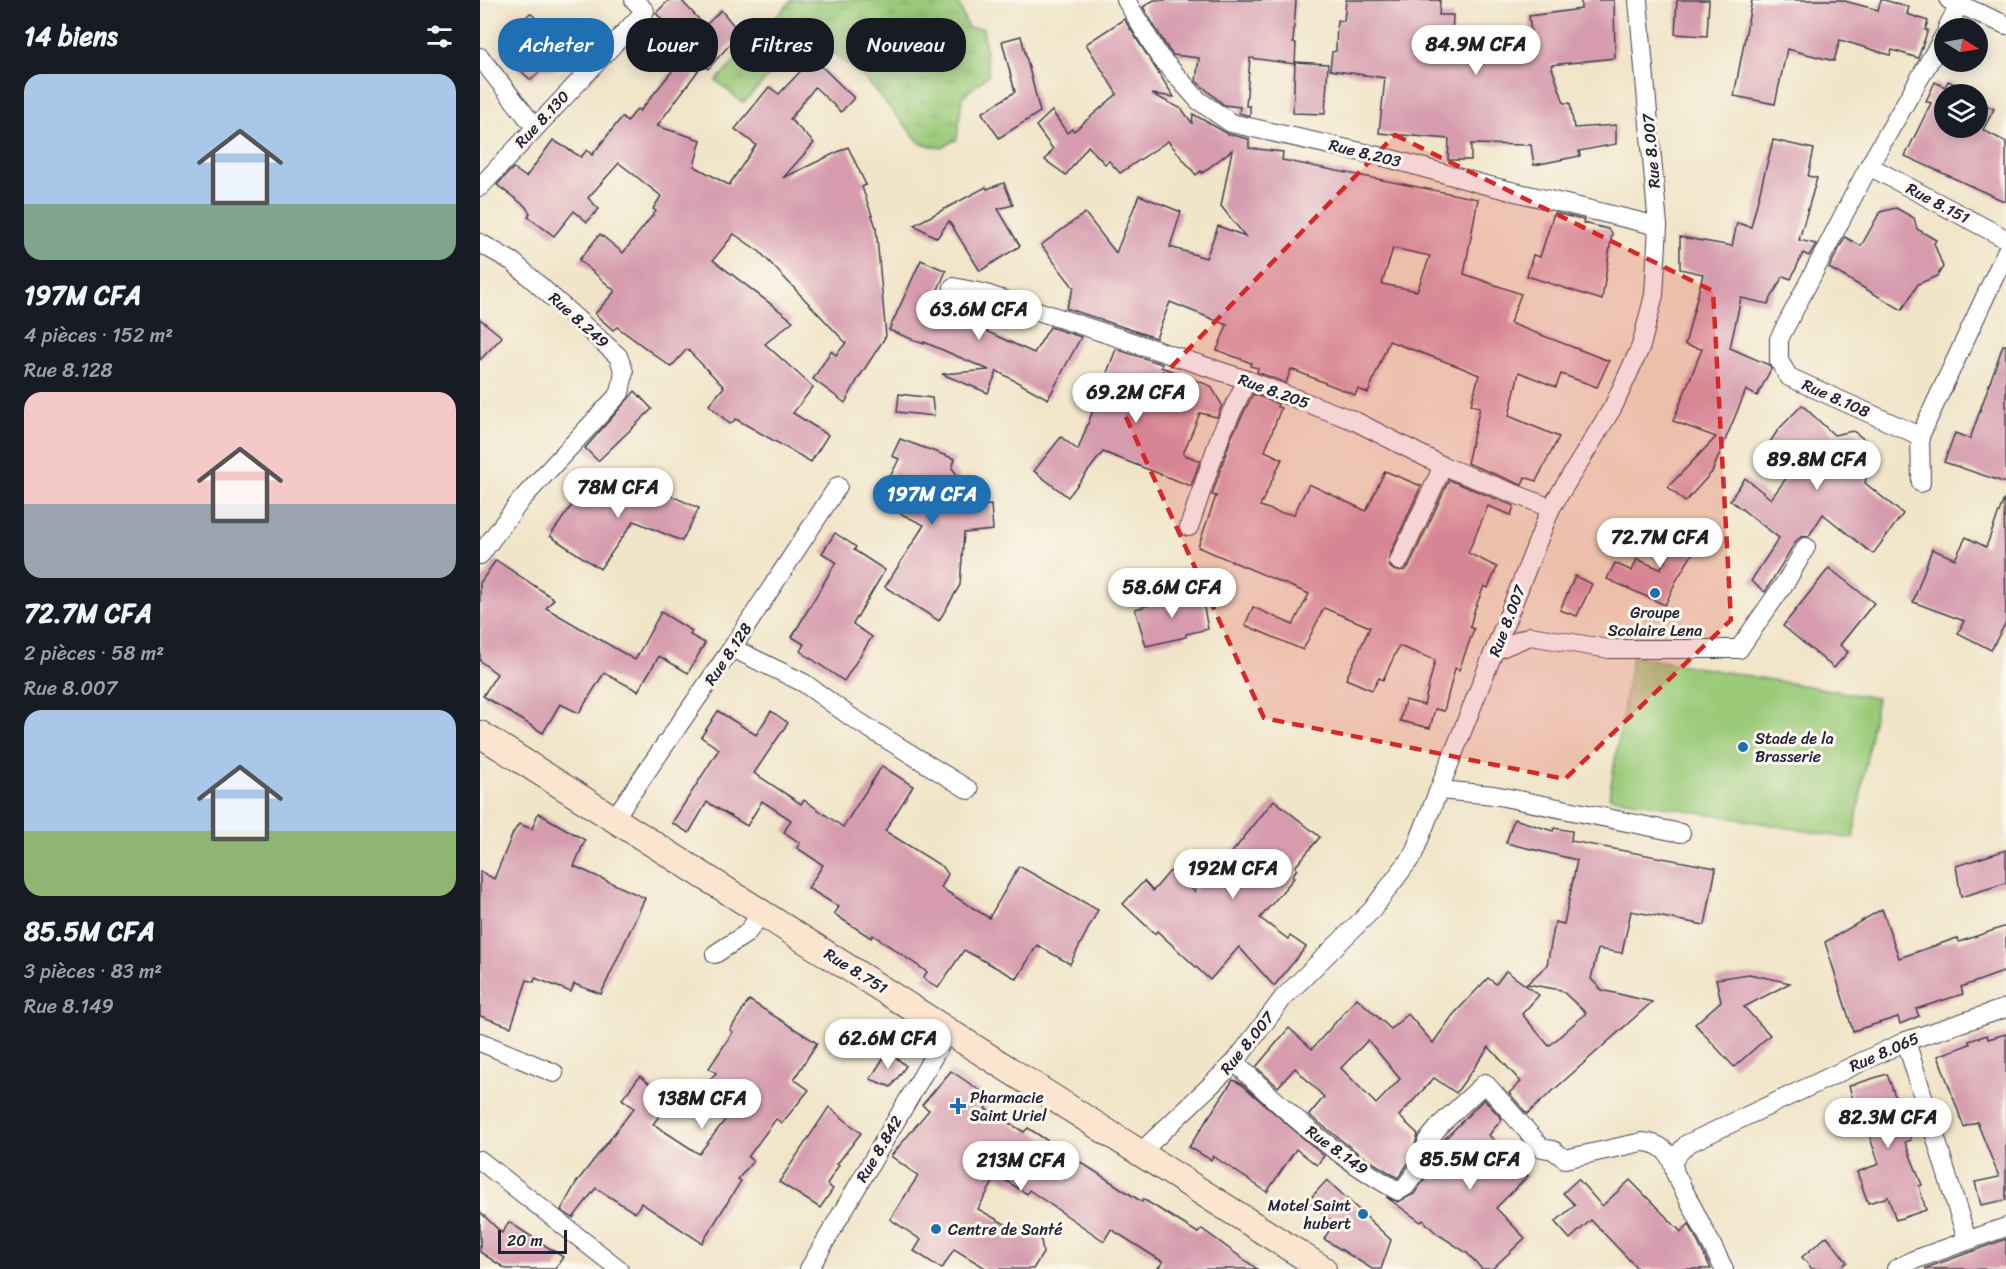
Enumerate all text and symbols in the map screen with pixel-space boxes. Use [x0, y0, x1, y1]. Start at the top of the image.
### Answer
text: 14 biens [24, 13, 118, 59]
chip: Acheter [498, 18, 614, 72]
chip: Louer [626, 18, 718, 72]
chip: Filtres [730, 18, 834, 72]
chip: Nouveau [846, 18, 966, 72]
north arrow [1934, 18, 1988, 72]
map controls [1934, 18, 1988, 138]
icon: filters [423, 20, 456, 53]
pin: 84.9M CFA [1407, 25, 1545, 76]
text: 84.9M CFA [1426, 27, 1526, 62]
street label: Rue 8.130 [507, 83, 577, 155]
button: layers [1934, 84, 1988, 138]
street label: Rue 8.007 [1633, 112, 1669, 189]
icon: home [186, 113, 294, 221]
street label: Rue 8.203 [1326, 130, 1404, 176]
street label: Rue 8.151 [1901, 174, 1975, 232]
text: 197M CFA [24, 272, 141, 318]
street label: Rue 8.249 [542, 284, 616, 356]
pin: 63.6M CFA [910, 290, 1048, 341]
text: 63.6M CFA [930, 292, 1028, 327]
text: 4 pièces · 152 m² [24, 318, 173, 353]
text: Rue 8.128 [24, 353, 113, 388]
street label: Rue 8.205 [1234, 365, 1314, 417]
street label: Rue 8.108 [1797, 370, 1875, 426]
pin: 69.2M CFA [1067, 373, 1205, 424]
text: 69.2M CFA [1086, 375, 1186, 410]
icon: home [186, 431, 294, 539]
pin: 89.8M CFA [1748, 440, 1886, 491]
text: 89.8M CFA [1767, 442, 1867, 477]
pin: 78M CFA [563, 468, 673, 519]
text: 78M CFA [577, 470, 659, 505]
pin: 197M CFA [870, 475, 994, 526]
text: 197M CFA [887, 477, 977, 512]
pin: 72.7M CFA [1591, 518, 1729, 569]
text: 72.7M CFA [1611, 520, 1709, 555]
pin: 58.6M CFA [1103, 568, 1241, 619]
text: 58.6M CFA [1122, 570, 1222, 605]
street label: Rue 8.007 [1480, 580, 1534, 661]
marker: Groupe Scolaire Lena [1648, 586, 1662, 600]
text: 72.7M CFA [24, 590, 152, 636]
place label: Groupe Scolaire Lena [1608, 598, 1702, 645]
street label: Rue 8.128 [696, 616, 760, 692]
text: 2 pièces · 58 m² [24, 636, 164, 671]
text: Rue 8.007 [24, 671, 117, 706]
place label: Stade de la Brasserie [1755, 724, 1834, 771]
marker: Stade de la Brasserie [1736, 740, 1750, 754]
icon: home [186, 749, 294, 857]
pin: 192M CFA [1171, 849, 1295, 900]
text: 192M CFA [1188, 851, 1278, 886]
text: 85.5M CFA [24, 908, 155, 954]
street label: Rue 8.751 [818, 940, 894, 1002]
text: 3 pièces · 83 m² [24, 954, 162, 989]
text: Rue 8.149 [24, 989, 114, 1024]
street label: Rue 8.007 [1212, 1004, 1282, 1081]
pin: 62.6M CFA [819, 1019, 957, 1070]
text: 62.6M CFA [839, 1021, 937, 1056]
street label: Rue 8.065 [1844, 1024, 1924, 1080]
pin: 138M CFA [640, 1079, 764, 1130]
text: 138M CFA [657, 1081, 747, 1116]
place label: Pharmacie Saint Uriel [970, 1083, 1047, 1130]
pin: 82.3M CFA [1819, 1098, 1957, 1149]
marker: Pharmacie Saint Uriel [951, 1099, 965, 1113]
text: 82.3M CFA [1839, 1100, 1937, 1135]
street label: Rue 8.842 [848, 1110, 910, 1188]
street label: Rue 8.149 [1299, 1117, 1375, 1183]
pin: 85.5M CFA [1401, 1140, 1539, 1191]
pin: 213M CFA [959, 1141, 1083, 1192]
text: 85.5M CFA [1420, 1142, 1520, 1177]
text: 213M CFA [976, 1143, 1066, 1178]
place label: Motel Saint hubert [1268, 1191, 1351, 1238]
marker: Motel Saint hubert [1356, 1207, 1370, 1221]
place label: Centre de Santé [948, 1215, 1062, 1244]
marker: Centre de Santé [929, 1222, 943, 1236]
text: 20 m [507, 1226, 543, 1255]
scale bar [498, 1227, 567, 1254]

